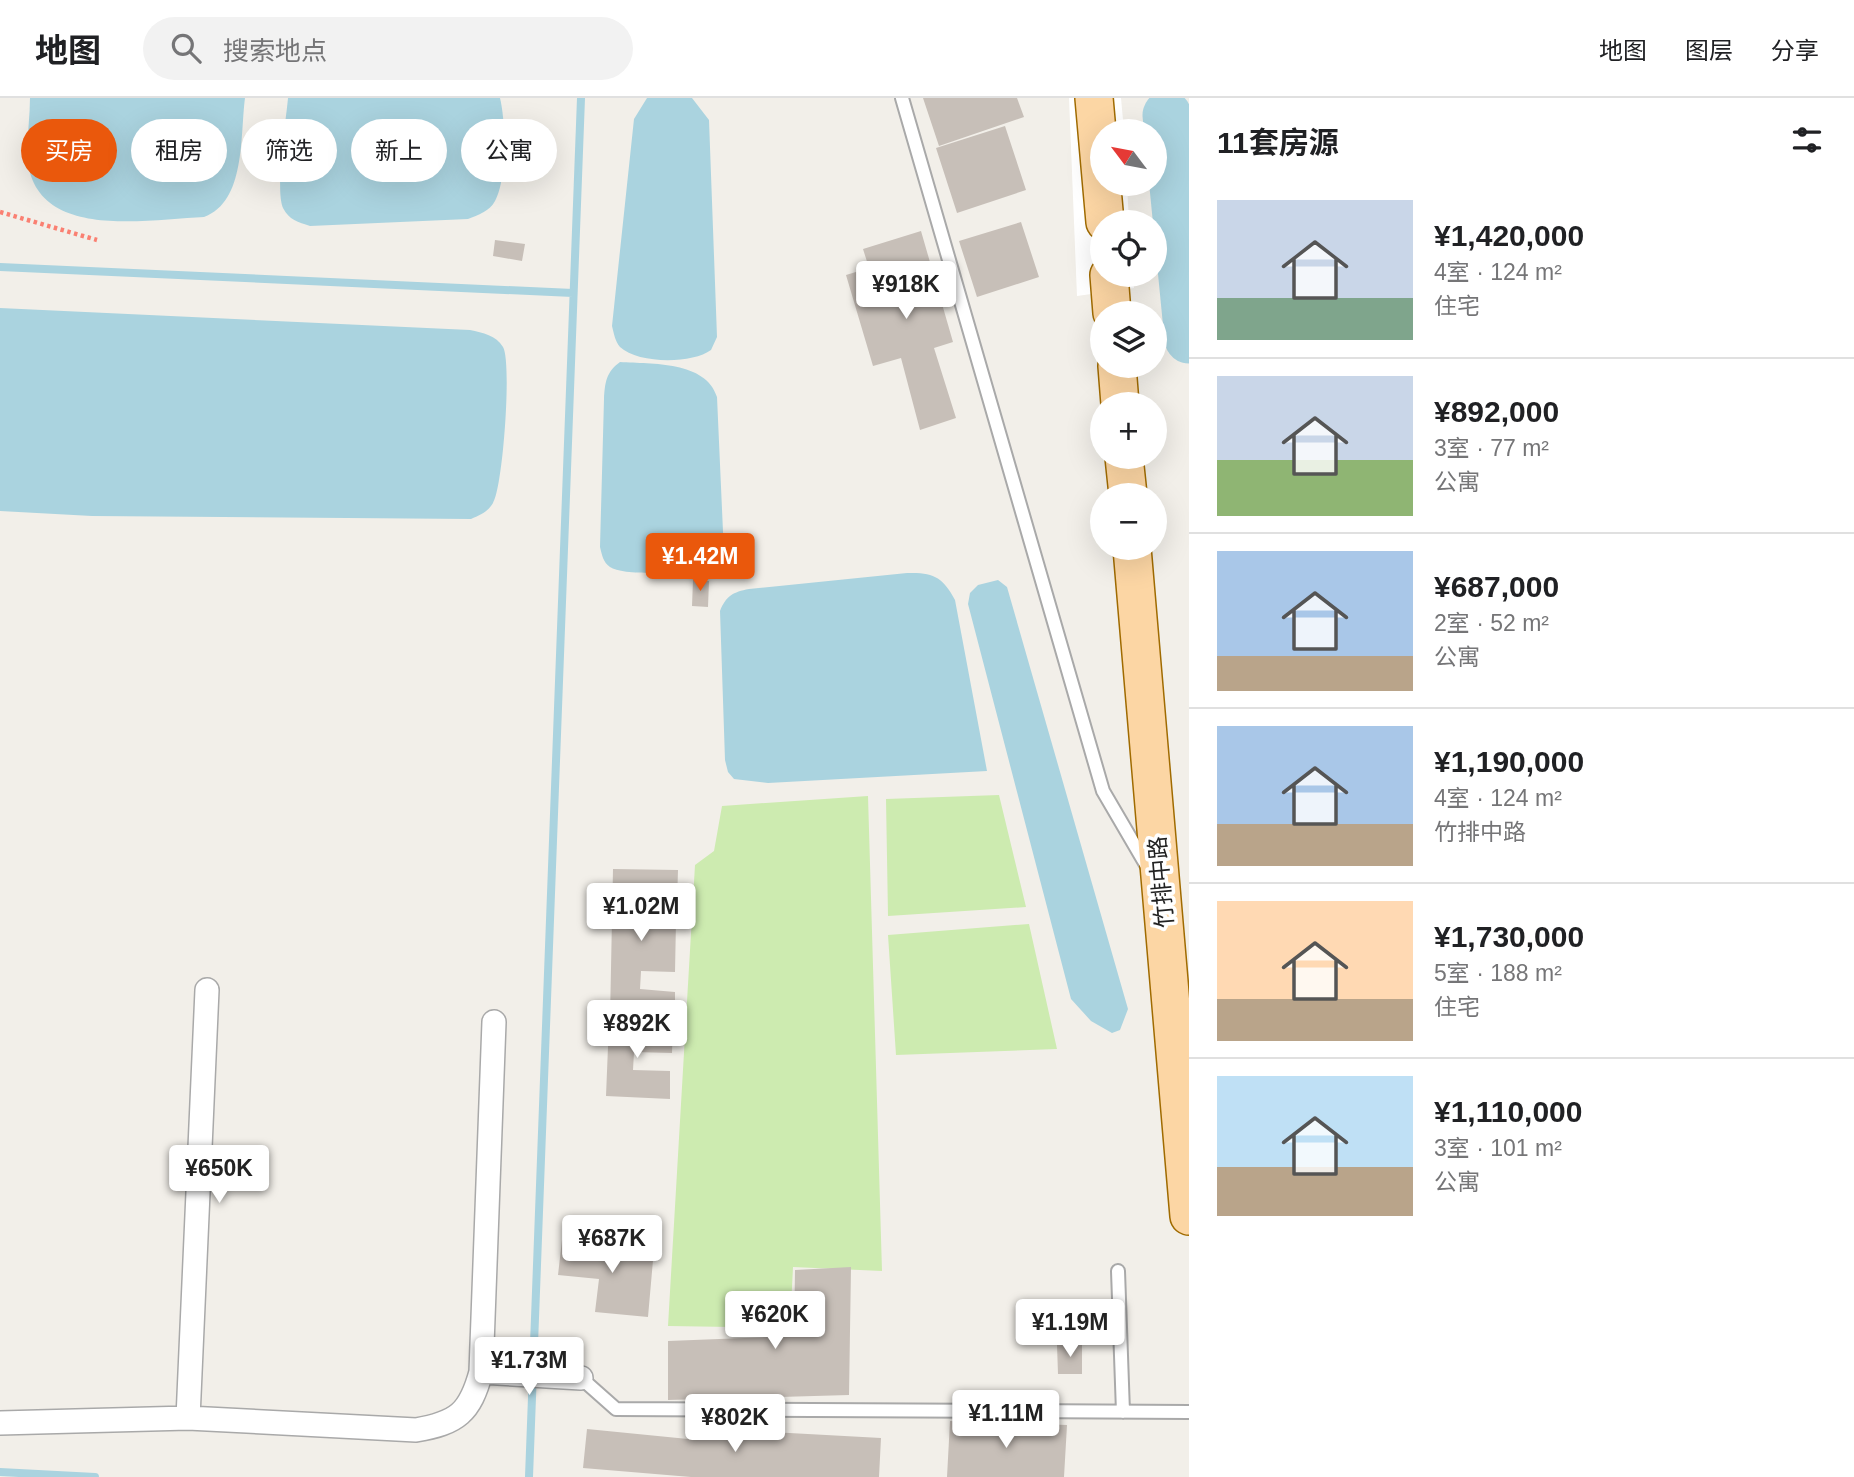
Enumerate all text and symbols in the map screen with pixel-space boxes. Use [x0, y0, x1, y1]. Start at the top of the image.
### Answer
search box [143, 17, 633, 80]
icon: search [167, 29, 205, 67]
text: 地图 [35, 32, 101, 69]
text: 搜索地点 [223, 36, 327, 66]
text: 地图 [1599, 37, 1647, 64]
text: 图层 [1685, 37, 1733, 64]
text: 分享 [1771, 37, 1819, 64]
chip: 买房 [21, 119, 117, 182]
chip: 租房 [131, 119, 227, 182]
chip: 筛选 [241, 119, 337, 182]
chip: 新上 [351, 119, 447, 182]
chip: 公寓 [461, 119, 557, 182]
north arrow [1090, 119, 1167, 196]
map controls [1090, 119, 1167, 560]
icon: filters [1788, 121, 1826, 159]
text: 11套房源 [1217, 126, 1339, 159]
button: locate [1090, 210, 1167, 287]
text: ¥1,420,000 [1434, 219, 1584, 252]
icon: home [1273, 228, 1357, 312]
text: 4室 · 124 m² [1434, 259, 1562, 285]
pin: ¥918K [857, 262, 955, 321]
text: ¥918K [872, 271, 940, 297]
text: 住宅 [1434, 293, 1480, 319]
button: layers [1090, 301, 1167, 378]
button: + [1090, 392, 1167, 469]
text: ¥892,000 [1434, 395, 1559, 428]
icon: home [1273, 404, 1357, 488]
text: 3室 · 77 m² [1434, 435, 1549, 461]
text: 公寓 [1434, 469, 1480, 495]
button: − [1090, 483, 1167, 560]
pin: ¥1.42M [643, 533, 757, 593]
text: ¥1.42M [662, 543, 738, 569]
text: ¥687,000 [1434, 570, 1559, 603]
icon: home [1273, 579, 1357, 663]
text: 2室 · 52 m² [1434, 610, 1549, 636]
text: 公寓 [1434, 644, 1480, 670]
text: ¥1,190,000 [1434, 745, 1584, 778]
icon: home [1273, 754, 1357, 838]
text: 4室 · 124 m² [1434, 785, 1562, 811]
text: 竹排中路 [1434, 819, 1526, 845]
street label: 竹排中路 [1144, 835, 1178, 929]
pin: ¥1.02M [584, 884, 698, 943]
text: ¥1.02M [603, 893, 679, 919]
text: ¥1,730,000 [1434, 920, 1584, 953]
icon: home [1273, 929, 1357, 1013]
text: 5室 · 188 m² [1434, 960, 1562, 986]
text: 住宅 [1434, 994, 1480, 1020]
pin: ¥892K [588, 1000, 686, 1060]
text: ¥892K [603, 1010, 671, 1036]
text: ¥1,110,000 [1434, 1095, 1583, 1128]
icon: home [1273, 1104, 1357, 1188]
text: 3室 · 101 m² [1434, 1135, 1562, 1161]
pin: ¥650K [170, 1146, 268, 1205]
text: ¥650K [185, 1155, 253, 1181]
text: 公寓 [1434, 1169, 1480, 1195]
pin: ¥687K [563, 1216, 661, 1275]
text: ¥687K [578, 1225, 646, 1251]
pin: ¥620K [726, 1292, 824, 1351]
pin: ¥1.19M [1013, 1300, 1127, 1359]
text: ¥620K [741, 1301, 809, 1327]
text: ¥1.19M [1032, 1309, 1108, 1335]
pin: ¥1.73M [472, 1338, 586, 1397]
text: ¥1.73M [491, 1347, 567, 1373]
pin: ¥1.11M [949, 1390, 1063, 1450]
pin: ¥802K [686, 1394, 784, 1454]
text: ¥1.11M [968, 1400, 1044, 1426]
text: ¥802K [701, 1404, 769, 1430]

